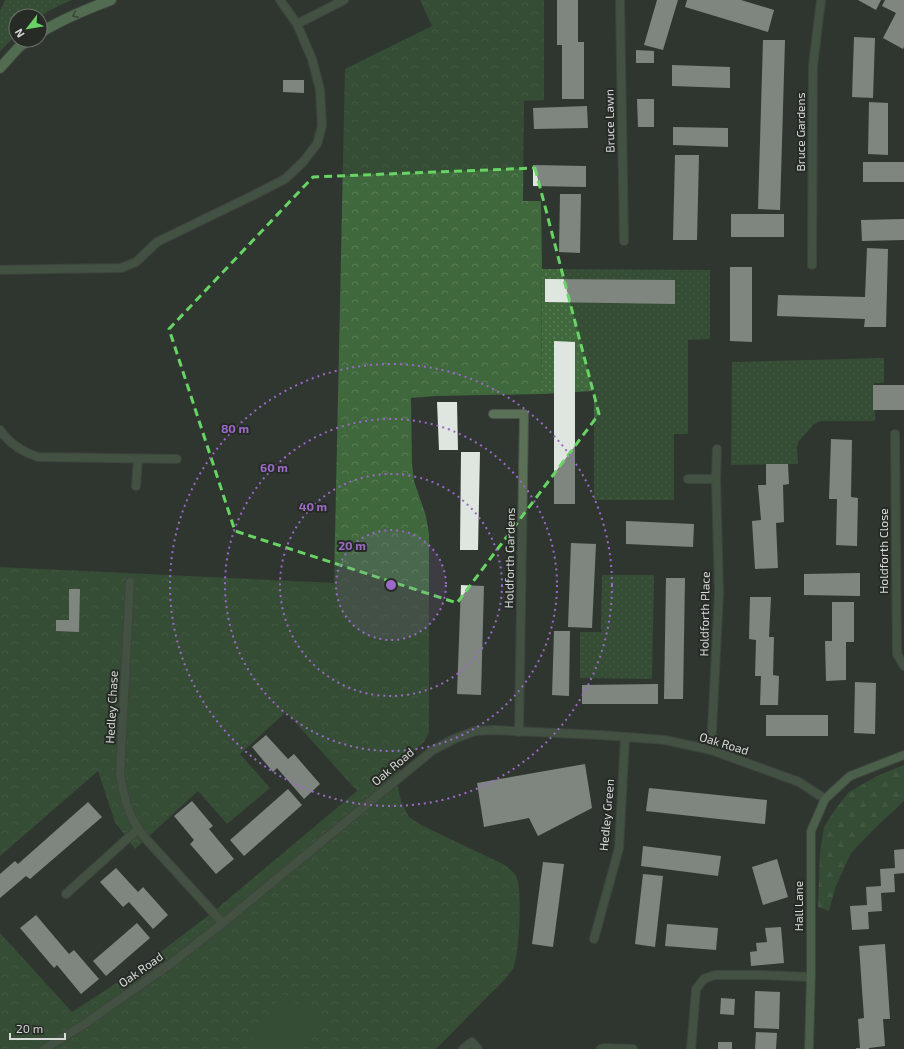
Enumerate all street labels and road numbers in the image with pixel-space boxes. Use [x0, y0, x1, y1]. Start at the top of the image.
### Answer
street label: Bruce Lawn [601, 89, 617, 153]
street label: Bruce Gardens [793, 92, 807, 172]
street label: Holdforth Gardens [501, 507, 517, 608]
street label: Holdforth Close [876, 508, 890, 594]
street label: Holdforth Place [696, 571, 712, 657]
street label: Hedley Chase [102, 670, 120, 744]
street label: Oak Road [698, 729, 751, 757]
street label: Oak Road [368, 745, 416, 788]
street label: Hedley Green [596, 778, 616, 851]
street label: Hall Lane [791, 881, 805, 931]
street label: Oak Road [116, 949, 165, 990]

